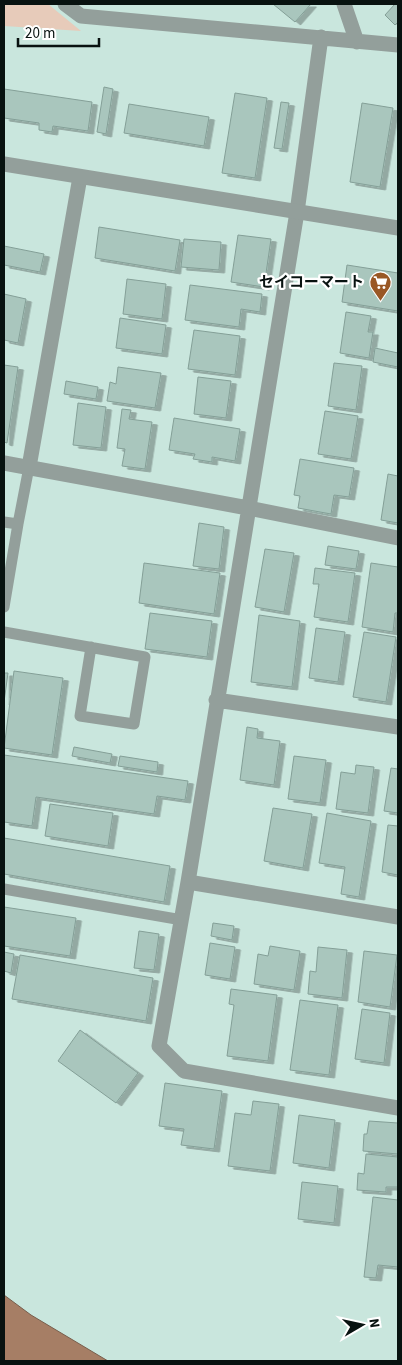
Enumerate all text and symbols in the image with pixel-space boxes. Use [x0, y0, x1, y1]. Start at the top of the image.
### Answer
scale bar [18, 15, 99, 47]
text: 20 m [25, 23, 55, 44]
supermarket icon: セイコーマート [368, 270, 392, 301]
place label: セイコーマート [259, 272, 364, 293]
north arrow [337, 1300, 387, 1350]
text: N [363, 1317, 384, 1329]

